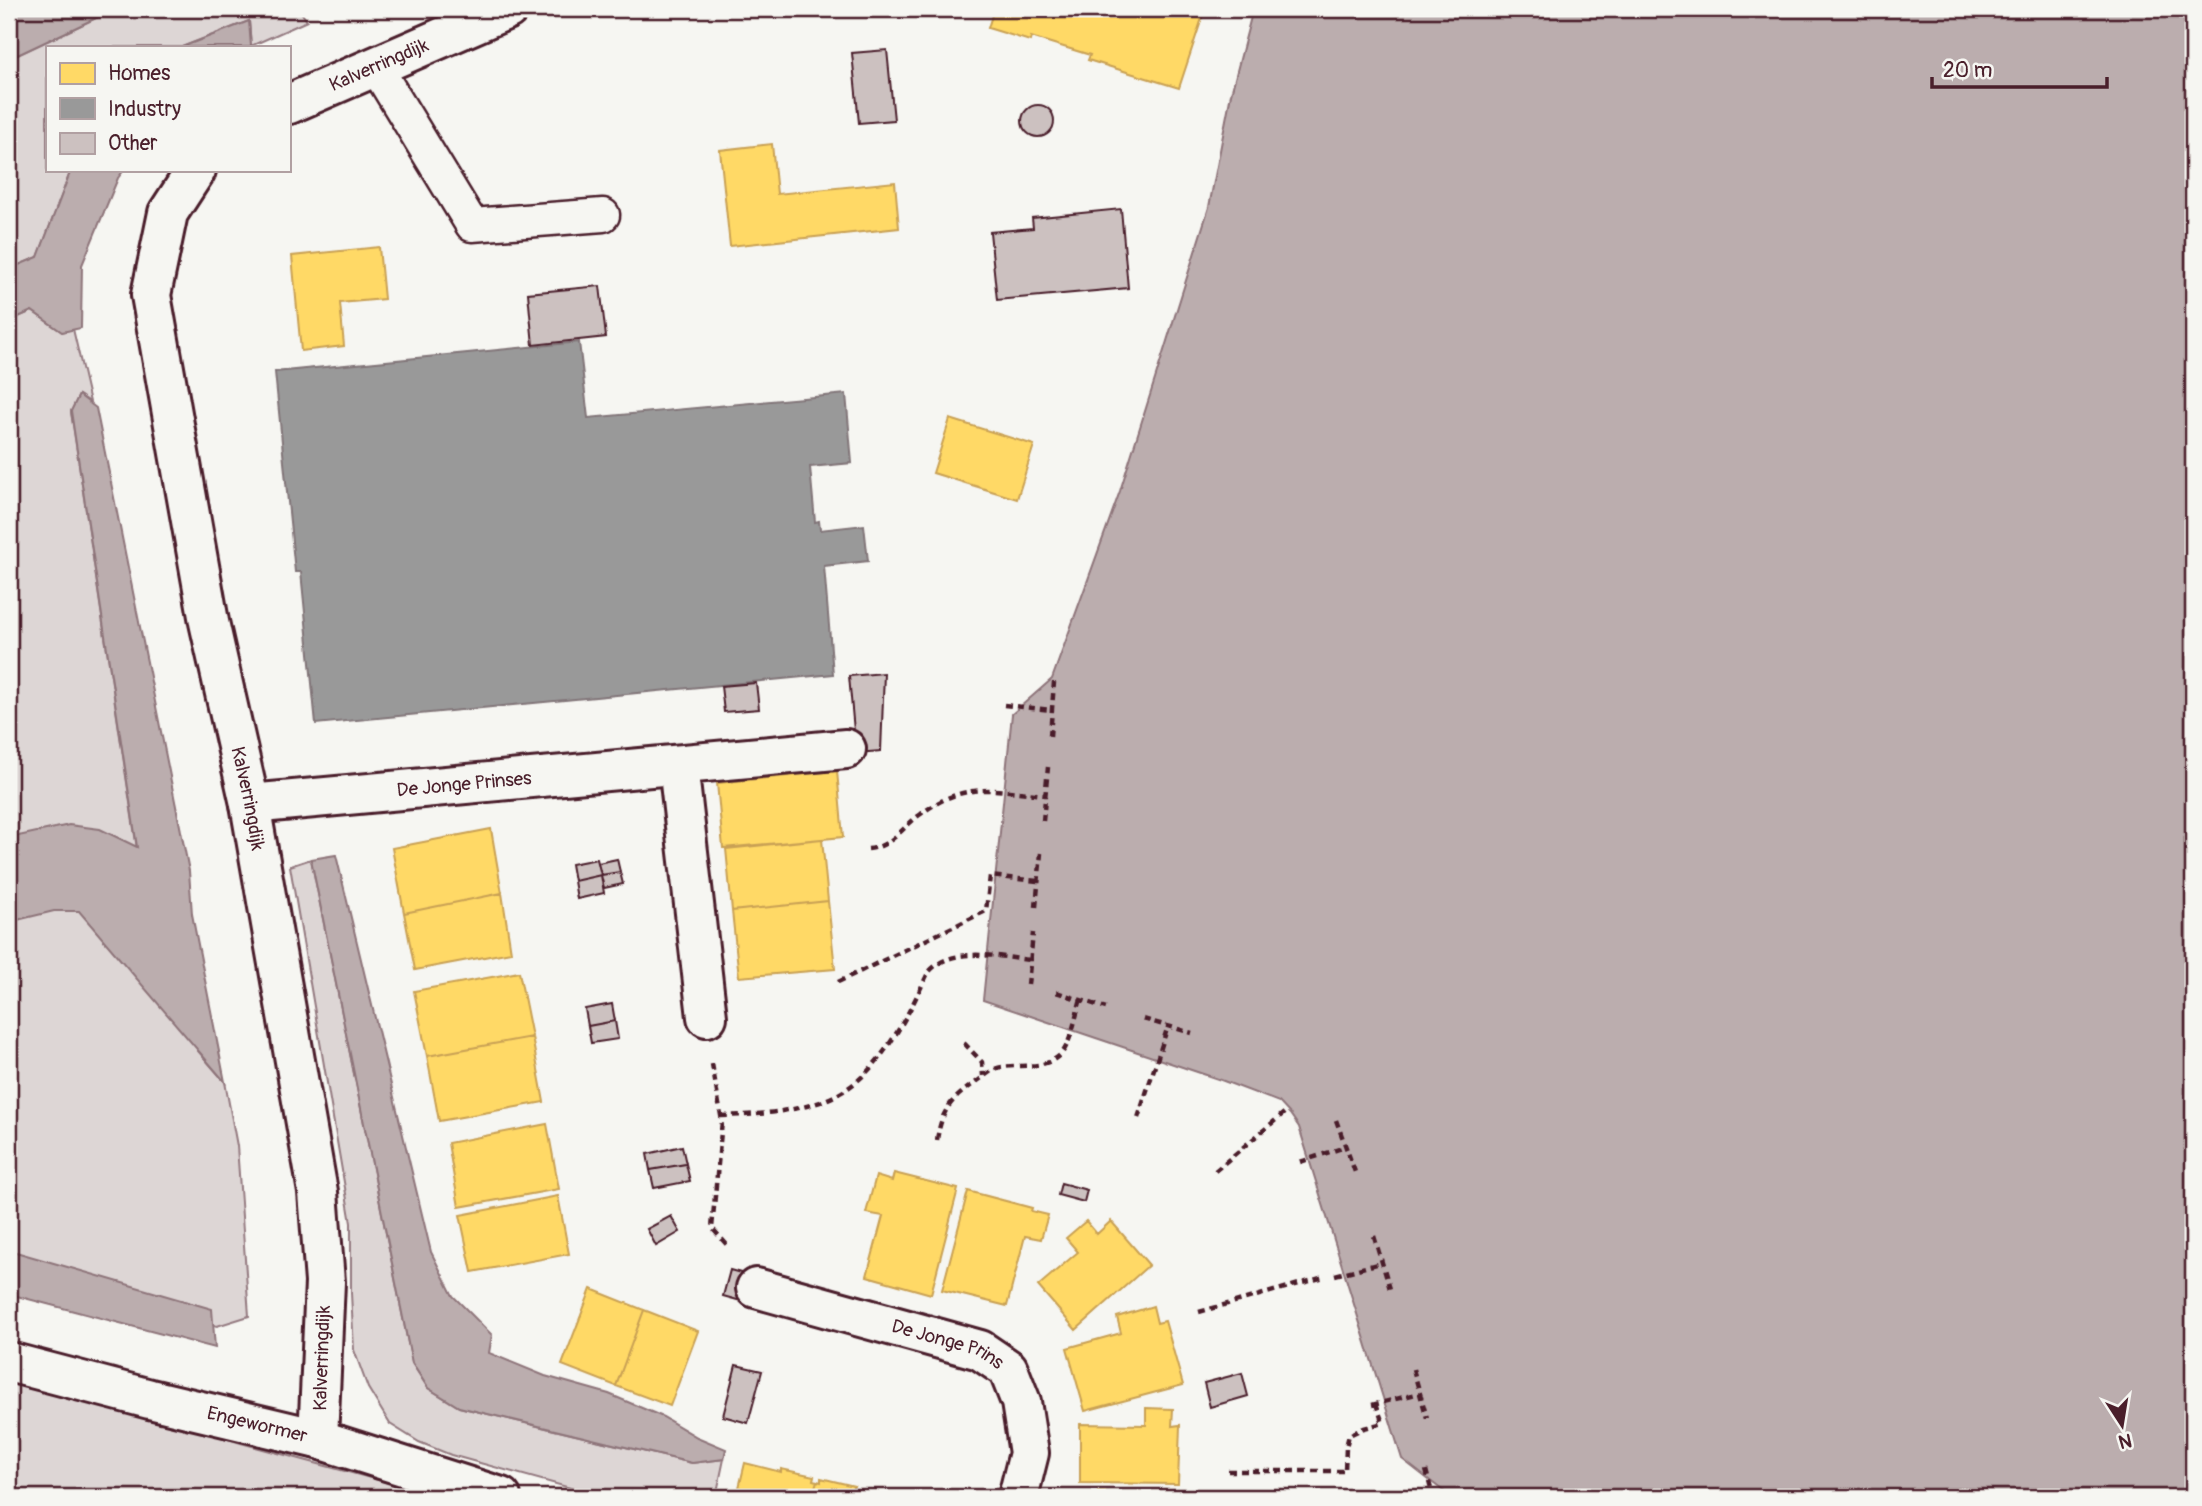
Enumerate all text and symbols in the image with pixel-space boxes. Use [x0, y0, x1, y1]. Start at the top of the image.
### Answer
street label: Kalverringdijk [326, 33, 432, 97]
legend [46, 46, 290, 172]
scale bar [1932, 46, 2108, 90]
text: 20 m [1943, 57, 1992, 84]
text: Homes [108, 60, 171, 87]
text: Industry [108, 96, 181, 123]
text: Other [108, 130, 158, 157]
street label: Kalverringdijk [225, 744, 270, 853]
street label: De Jonge Prinses [396, 766, 533, 802]
street label: Kalverringdijk [308, 1305, 336, 1411]
street label: De Jonge Prins [889, 1314, 1009, 1375]
north arrow [2086, 1390, 2156, 1460]
street label: Engewormer [205, 1401, 310, 1448]
text: N [2116, 1428, 2134, 1454]

